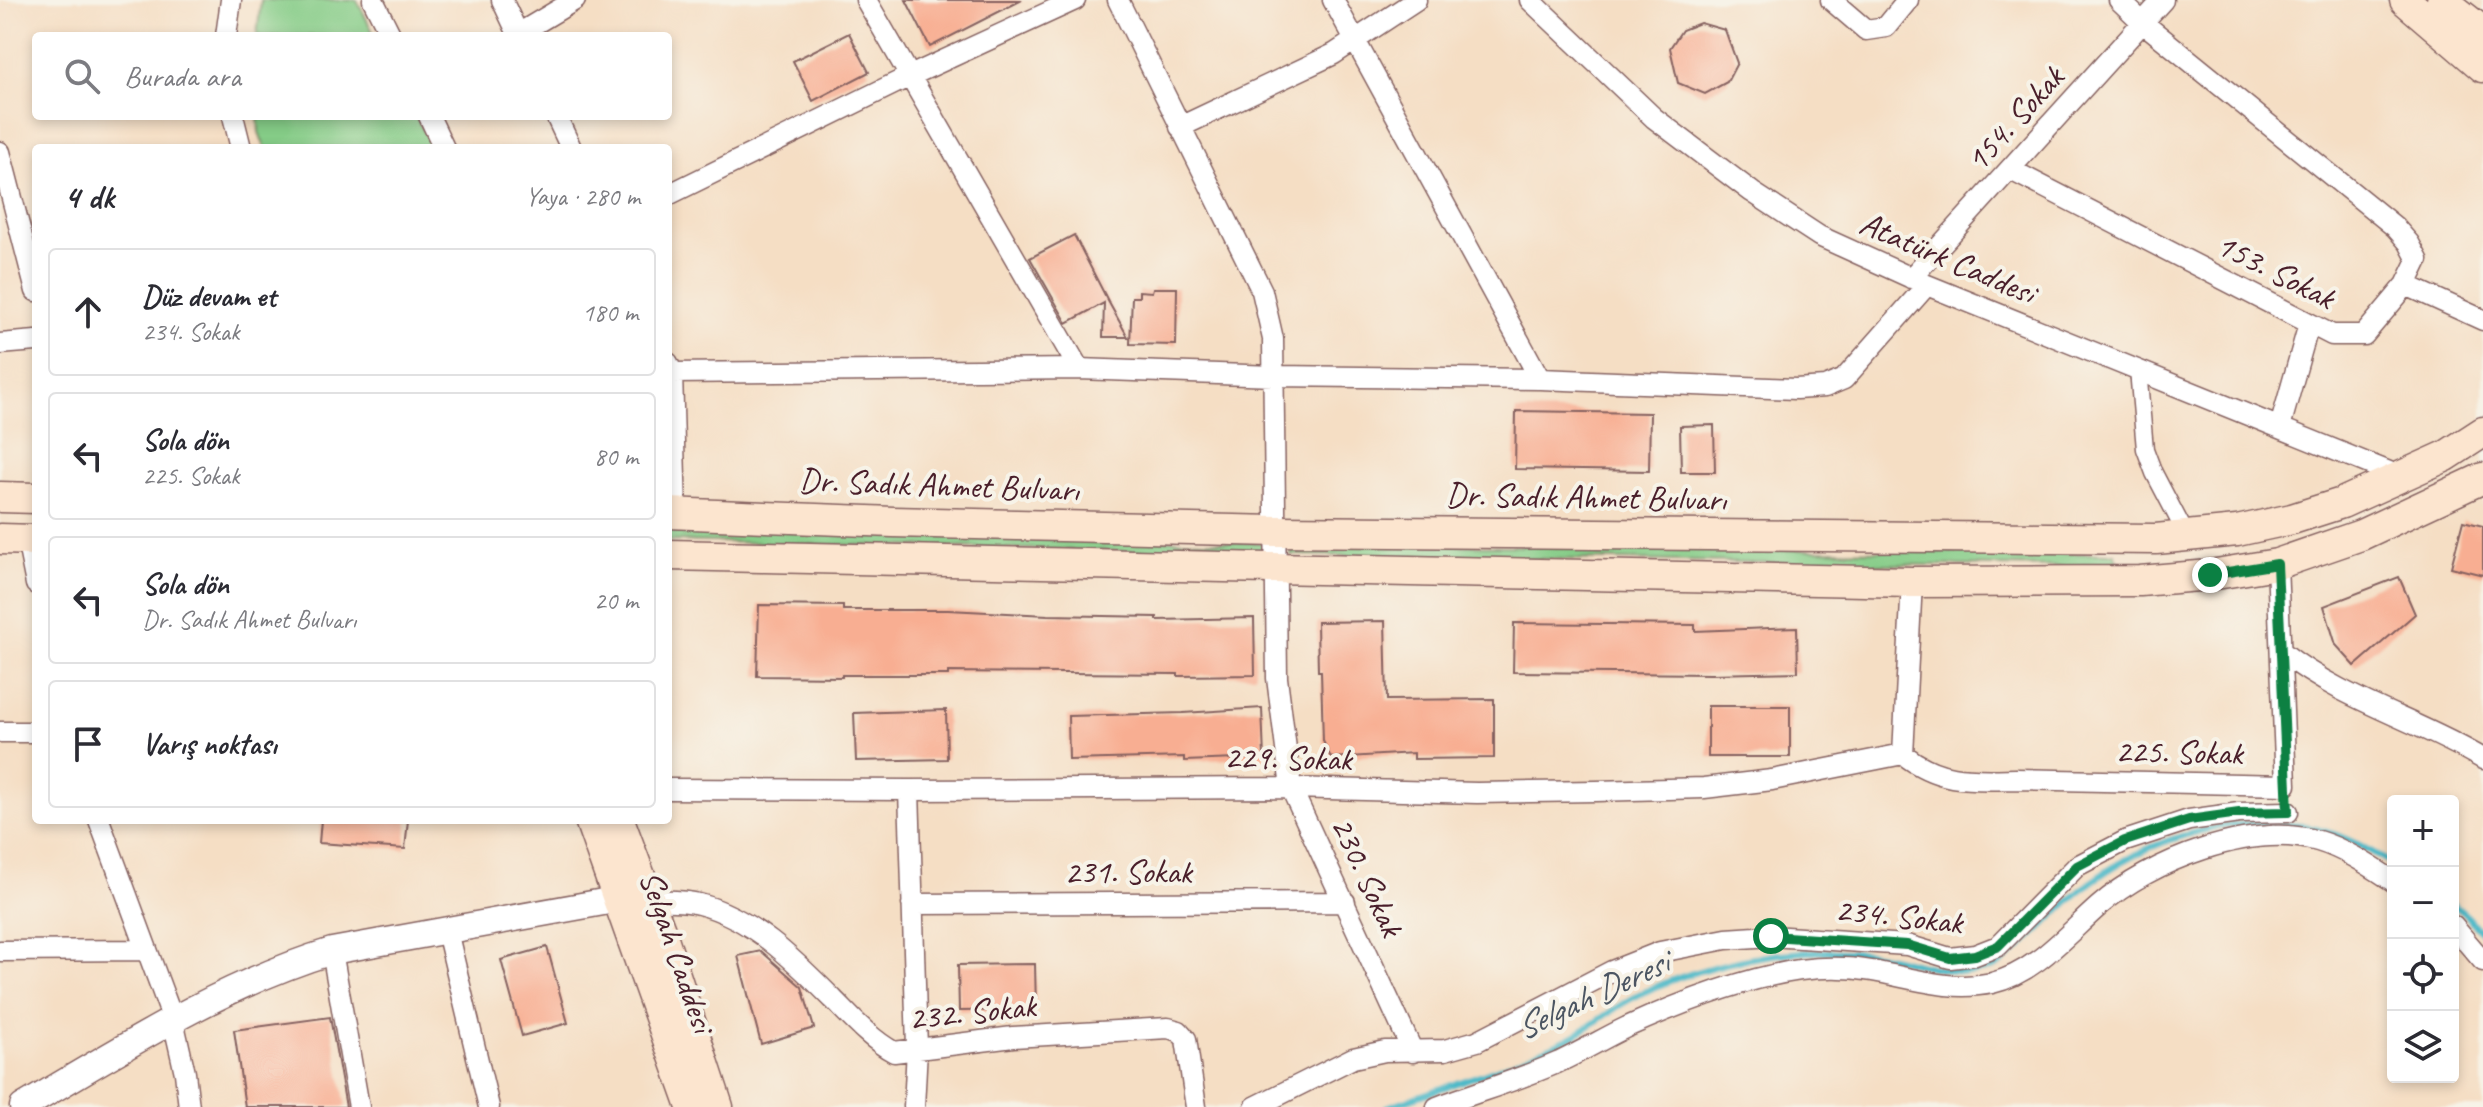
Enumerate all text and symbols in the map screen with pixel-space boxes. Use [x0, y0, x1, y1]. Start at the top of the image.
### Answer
search box [32, 32, 672, 120]
icon: search [60, 54, 104, 98]
street label: 154. Sokak [1956, 55, 2075, 180]
text: Burada ara [124, 57, 241, 95]
text: 4 dk [64, 175, 114, 218]
text: Yaya · 280 m [525, 180, 640, 213]
street label: Atatürk Caddesi [1854, 201, 2046, 316]
street label: 153. Sokak [2209, 222, 2345, 320]
text: Düz devam et [142, 277, 276, 315]
icon: ahead [66, 290, 110, 334]
text: 180 m [582, 296, 638, 329]
text: 234. Sokak [142, 315, 240, 348]
text: Sola dön [142, 421, 229, 459]
icon: left [66, 434, 110, 478]
text: 80 m [594, 440, 638, 473]
street label: Dr. Sadık Ahmet Bulvarı [798, 458, 1082, 511]
text: 225. Sokak [142, 459, 240, 492]
street label: Dr. Sadık Ahmet Bulvarı [1445, 473, 1728, 520]
route end [2192, 557, 2228, 593]
text: Sola dön [142, 565, 229, 603]
icon: left [66, 578, 110, 622]
text: 20 m [594, 584, 638, 617]
text: Dr. Sadık Ahmet Bulvarı [142, 603, 356, 636]
icon: arrive [66, 722, 110, 766]
text: Varış noktası [142, 725, 277, 763]
street label: 225. Sokak [2115, 729, 2246, 774]
street label: 229. Sokak [1224, 735, 1355, 780]
map controls [2387, 795, 2459, 1083]
button: + [2387, 795, 2459, 867]
street label: 230. Sokak [1321, 809, 1415, 945]
street label: 231. Sokak [1064, 850, 1194, 893]
street label: Selgah Caddesi [630, 865, 726, 1041]
button: − [2387, 867, 2459, 939]
street label: 234. Sokak [1833, 887, 1967, 944]
route start [1753, 918, 1789, 954]
water label: Selgah Deresi [1508, 936, 1683, 1050]
button: locate [2387, 939, 2459, 1011]
street label: 232. Sokak [906, 983, 1040, 1040]
button: layers [2387, 1011, 2459, 1083]

